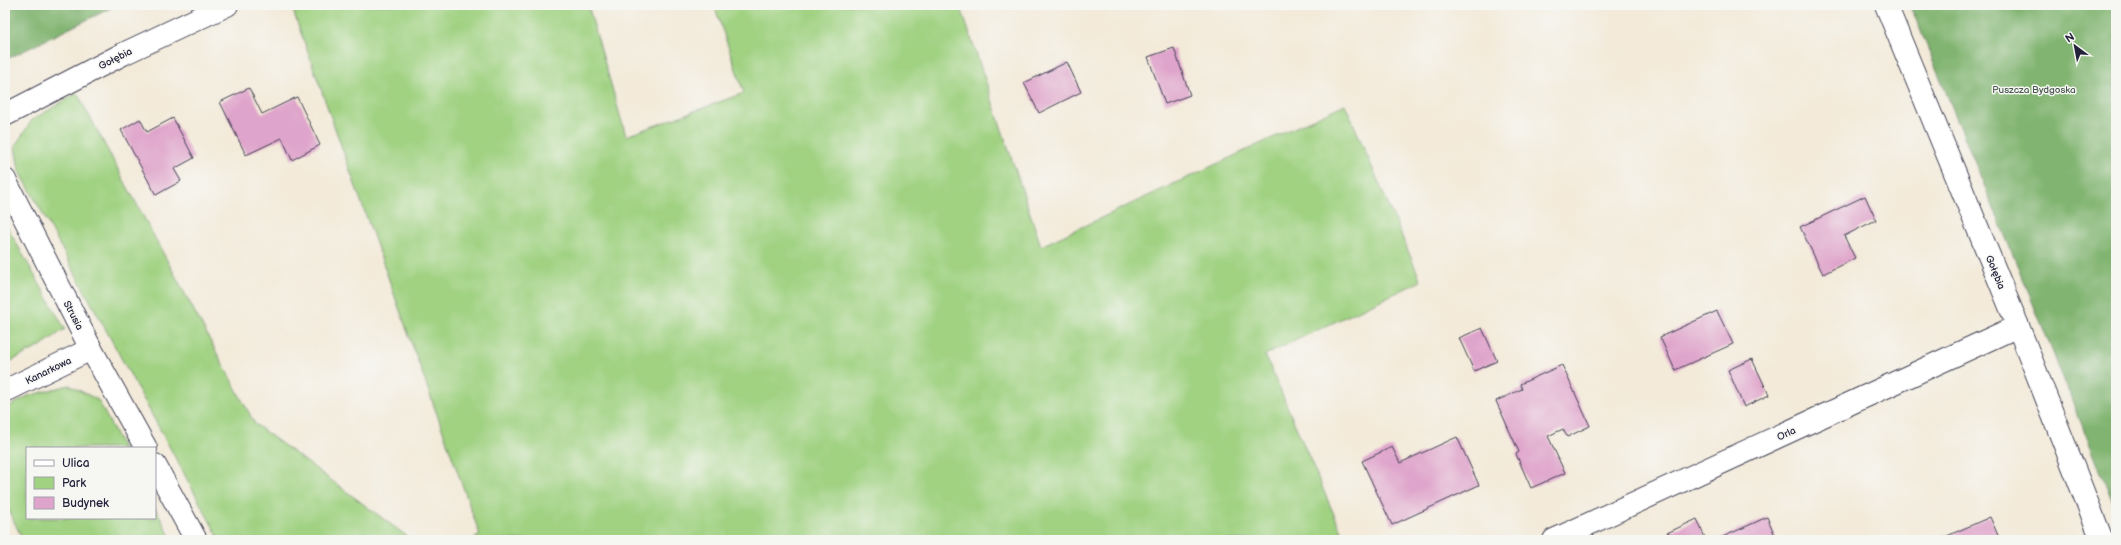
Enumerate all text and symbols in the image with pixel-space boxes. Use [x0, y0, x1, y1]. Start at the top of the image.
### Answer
north arrow [2055, 26, 2095, 66]
text: N [2063, 30, 2077, 46]
street label: Gołębia [97, 45, 134, 72]
park label: Puszcza Bydgoska [1992, 84, 2076, 96]
street label: Gołębia [1983, 254, 2007, 292]
street label: Strusia [61, 299, 86, 332]
street label: Kanarkowa [24, 354, 74, 387]
street label: Orla [1775, 424, 1798, 443]
legend [26, 447, 156, 519]
text: Ulica [62, 456, 90, 471]
text: Park [62, 476, 86, 491]
text: Budynek [62, 496, 109, 511]

